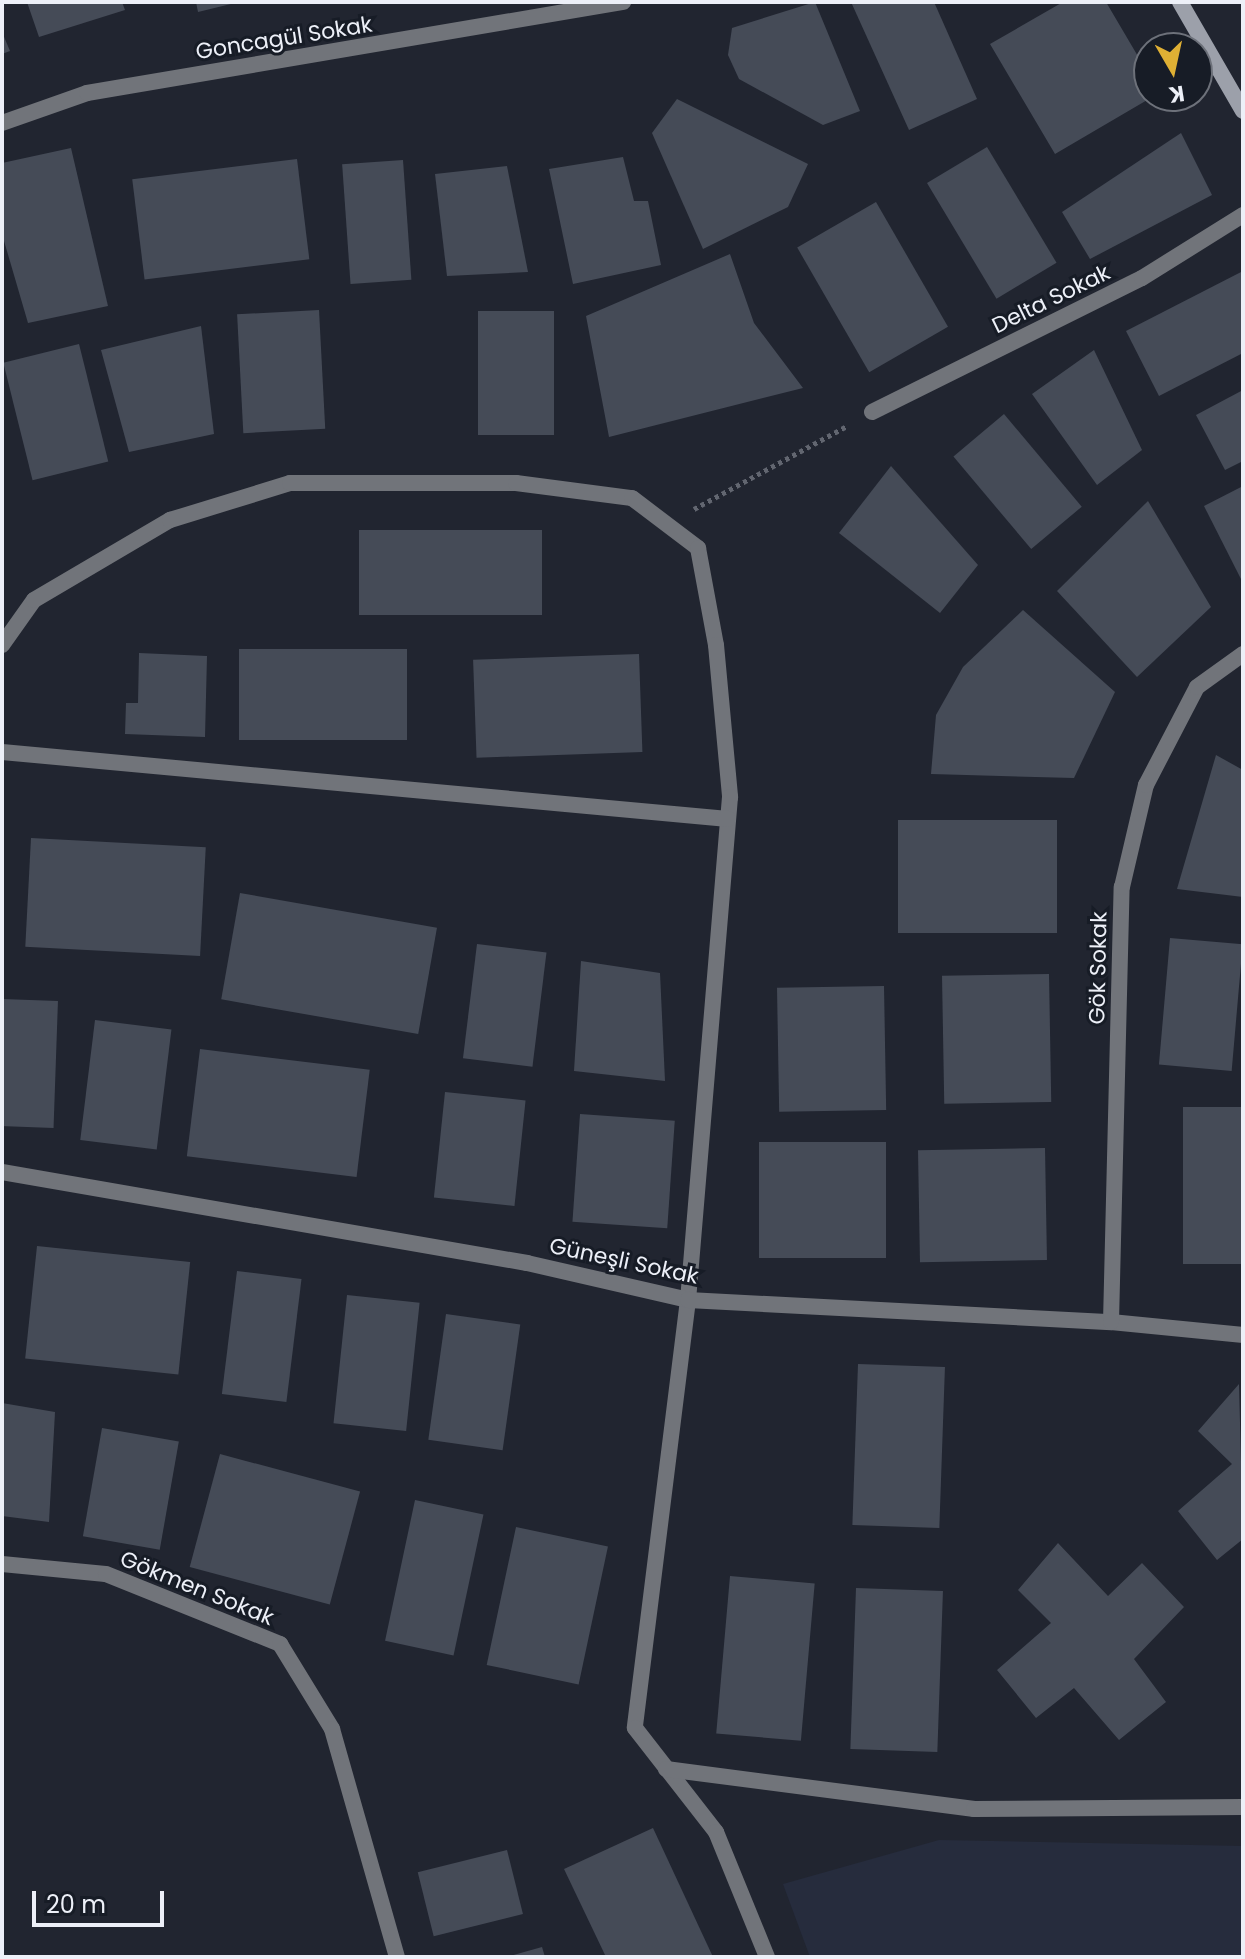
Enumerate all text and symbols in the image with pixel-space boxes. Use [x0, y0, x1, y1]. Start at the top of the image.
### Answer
street label: Goncagül Sokak [194, 11, 374, 65]
north arrow [1133, 32, 1213, 112]
text: K [1167, 78, 1187, 111]
street label: Delta Sokak [988, 259, 1114, 339]
street label: Gök Sokak [1084, 911, 1112, 1025]
street label: Güneşli Sokak [547, 1232, 701, 1290]
street label: Gökmen Sokak [116, 1545, 278, 1631]
scale bar [36, 1875, 168, 1925]
text: 20 m [46, 1888, 106, 1921]

